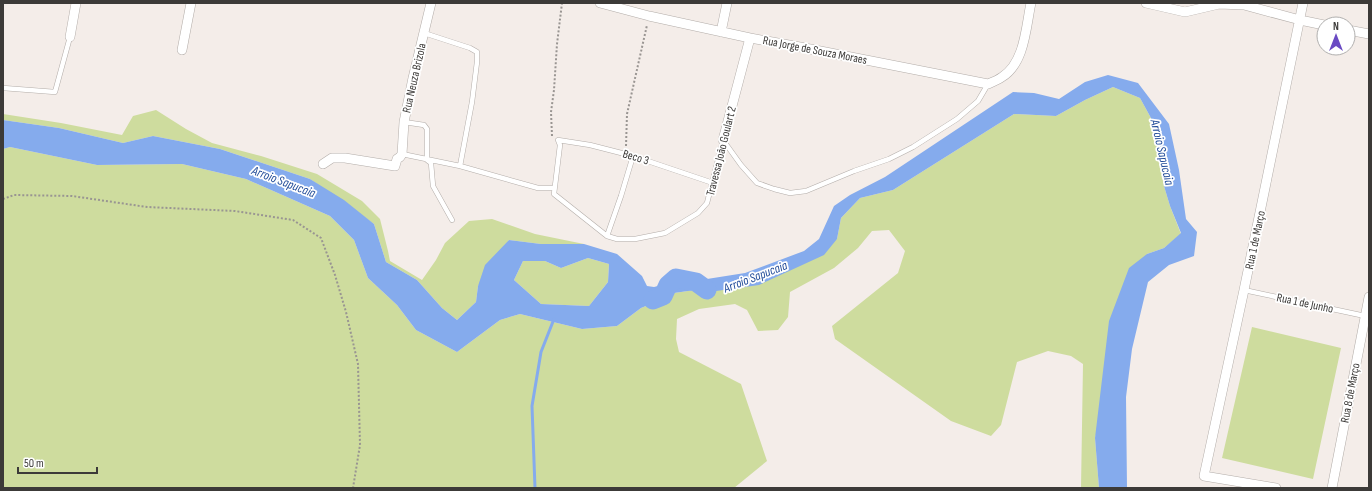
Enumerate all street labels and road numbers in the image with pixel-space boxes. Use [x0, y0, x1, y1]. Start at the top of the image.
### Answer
street label: Rua Jorge de Souza Moraes [761, 33, 868, 68]
street label: Rua Neuza Brizola [399, 42, 430, 114]
street label: Travessa João Goulart 2 [703, 105, 740, 198]
street label: Beco 3 [621, 146, 651, 169]
street label: Rua 1 de Março [1242, 209, 1269, 271]
street label: Rua 1 de Junho [1275, 290, 1335, 317]
street label: Rua 8 de Março [1337, 362, 1364, 424]

